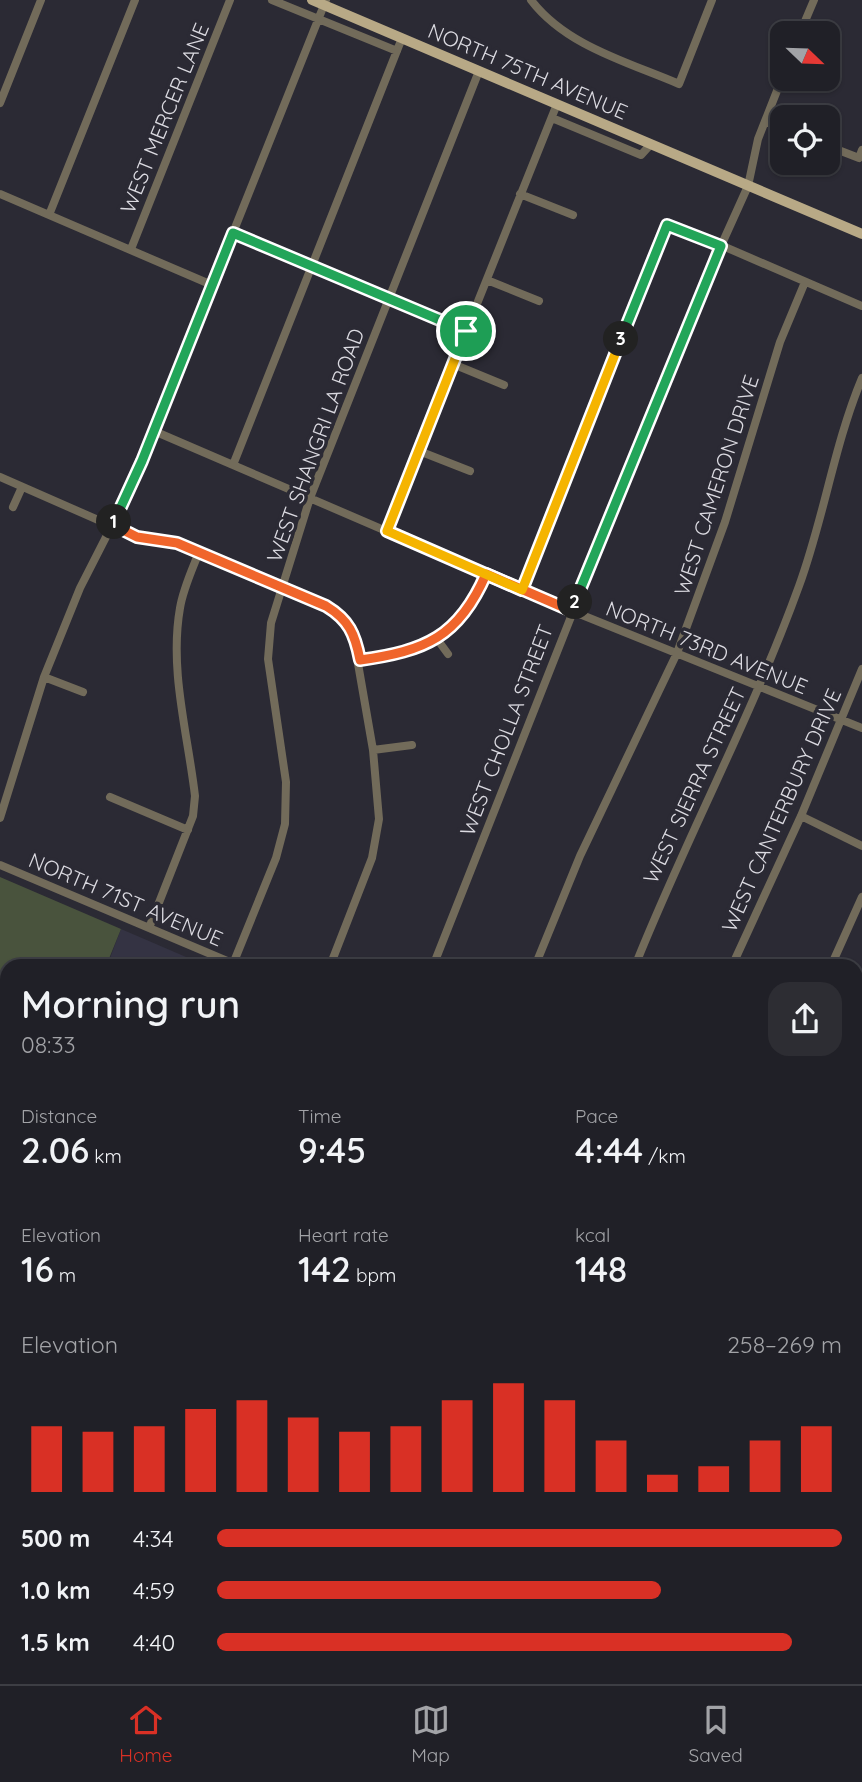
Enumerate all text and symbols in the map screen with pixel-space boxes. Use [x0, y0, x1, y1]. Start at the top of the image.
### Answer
street label: NORTH 75TH AVENUE [424, 17, 632, 125]
street label: WEST MERCER LANE [114, 19, 214, 217]
north arrow [770, 21, 840, 91]
map controls [770, 21, 840, 175]
button: locate [770, 105, 840, 175]
pin [436, 301, 496, 361]
icon: arrive [447, 312, 485, 350]
pin: 3 [604, 322, 638, 356]
street label: WEST SHANGRI LA ROAD [261, 325, 369, 565]
text: 3 [615, 326, 626, 350]
street label: WEST CAMERON DRIVE [668, 371, 764, 599]
pin: 1 [96, 504, 132, 540]
text: 1 [110, 509, 117, 533]
pin: 2 [558, 584, 592, 620]
text: 2 [569, 589, 580, 613]
street label: NORTH 73RD AVENUE [602, 595, 812, 699]
street label: WEST CHOLLA STREET [454, 621, 558, 839]
street label: WEST SIERRA STREET [637, 683, 751, 887]
street label: WEST CANTERBURY DRIVE [715, 684, 847, 936]
street label: NORTH 71ST AVENUE [25, 846, 227, 952]
text: Morning run [21, 980, 240, 1028]
button: share [768, 982, 842, 1056]
text: 08:33 [21, 1030, 76, 1059]
text: Distance [21, 1104, 97, 1128]
text: Time [298, 1104, 342, 1128]
text: Pace [575, 1104, 618, 1128]
text: 2.06 [21, 1128, 89, 1172]
text: 9:45 [298, 1128, 366, 1172]
text: 4:44 [575, 1128, 643, 1172]
text: km [89, 1144, 122, 1168]
text: /km [643, 1144, 686, 1168]
text: Elevation [21, 1223, 101, 1247]
text: Heart rate [298, 1223, 389, 1247]
text: kcal [575, 1223, 610, 1247]
text: 16 [21, 1247, 54, 1291]
text: 142 [298, 1247, 351, 1291]
text: 148 [575, 1247, 627, 1291]
text: m [54, 1263, 76, 1287]
text: bpm [351, 1263, 396, 1287]
text: Elevation [21, 1330, 118, 1359]
text: 258–269 m [727, 1330, 842, 1359]
text: 500 m [21, 1524, 90, 1553]
text: 4:34 [133, 1524, 174, 1553]
text: 1.0 km [21, 1576, 91, 1605]
text: 4:59 [133, 1576, 175, 1605]
text: 1.5 km [21, 1628, 90, 1657]
text: 4:40 [133, 1628, 175, 1657]
tab: Home [119, 1701, 173, 1767]
tab: Map [411, 1701, 450, 1767]
tab: Saved [689, 1701, 743, 1767]

